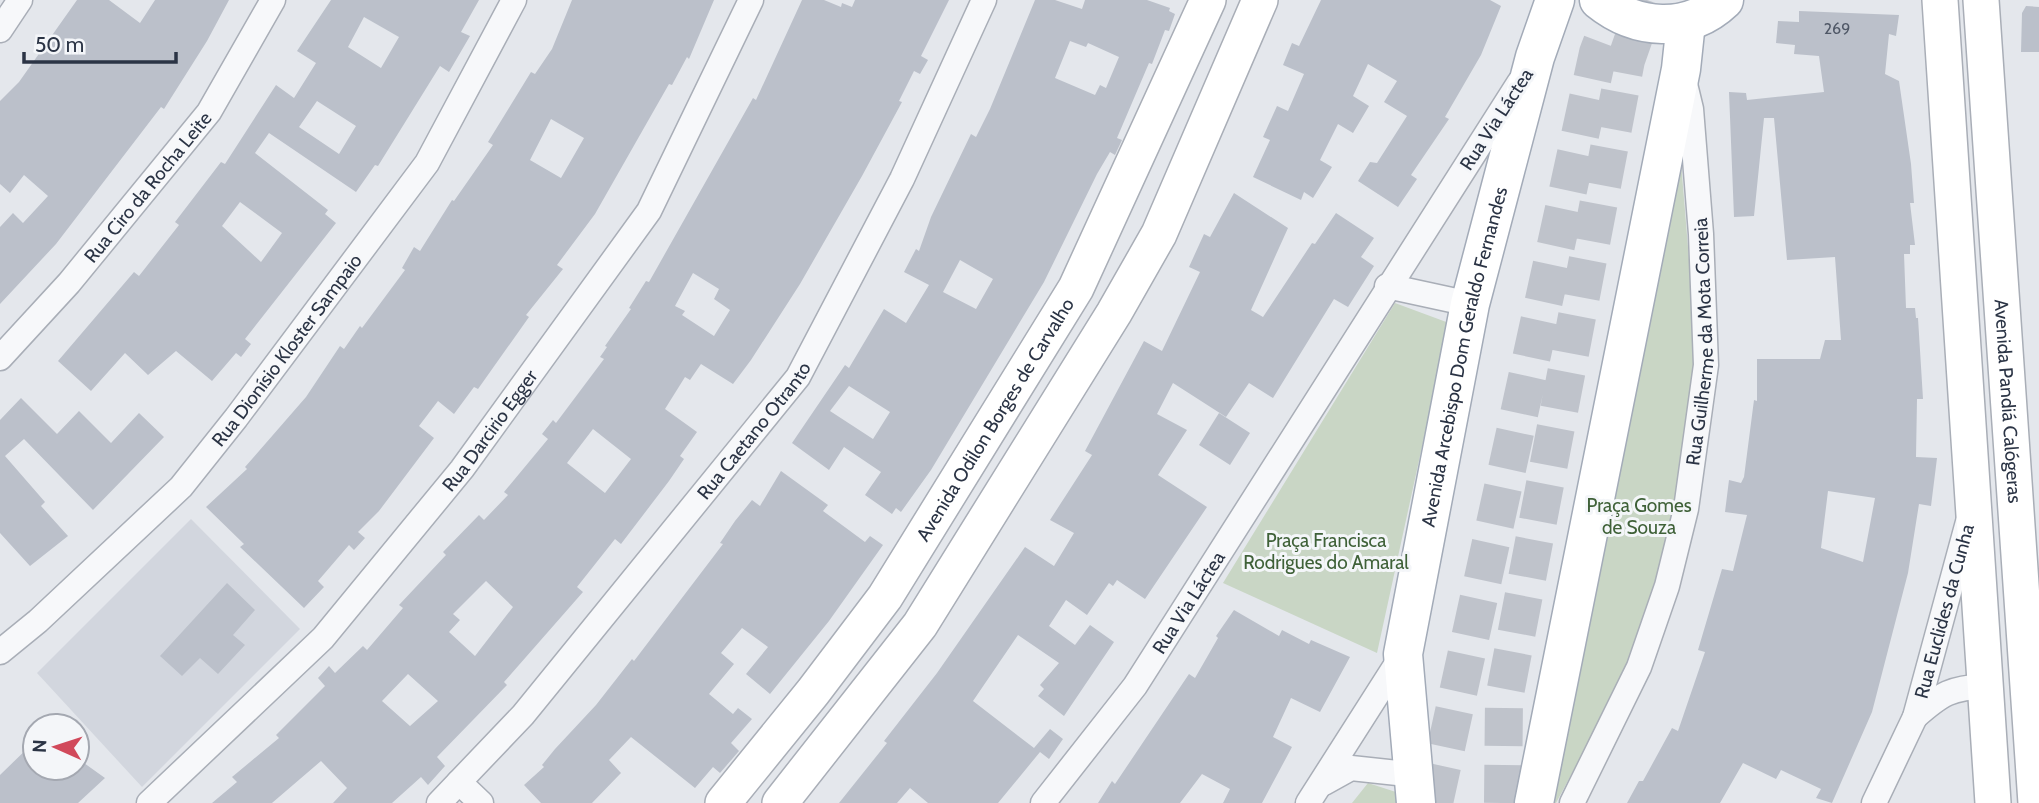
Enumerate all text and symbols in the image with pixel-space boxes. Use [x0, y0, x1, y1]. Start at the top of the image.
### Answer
house number: 269 [1824, 19, 1850, 38]
scale bar [24, 21, 177, 65]
text: 50 m [35, 32, 84, 57]
street label: Rua Via Láctea [1455, 64, 1538, 175]
street label: Rua Ciro da Rocha Leite [79, 107, 217, 268]
street label: Avenida Arcebispo Dom Geraldo Fernandes [1417, 184, 1512, 529]
street label: Rua Guilherme da Mota Correia [1681, 217, 1719, 467]
street label: Rua Dionísio Kloster Sampaio [207, 250, 367, 451]
street label: Avenida Odilon Borges de Carvalho [911, 294, 1079, 545]
street label: Avenida Pandiá Calógeras [1990, 298, 2026, 504]
street label: Rua Caetano Otranto [692, 358, 816, 504]
street label: Rua Darcirio Egger [437, 365, 542, 496]
park label: Praça Gomes de Souza [1586, 494, 1692, 539]
street label: Rua Euclides da Cunha [1910, 521, 1979, 701]
park label: Praça Francisca Rodrigues do Amaral [1243, 529, 1409, 574]
street label: Rua Via Láctea [1148, 547, 1230, 658]
north arrow [21, 712, 91, 782]
text: N [28, 739, 51, 753]

